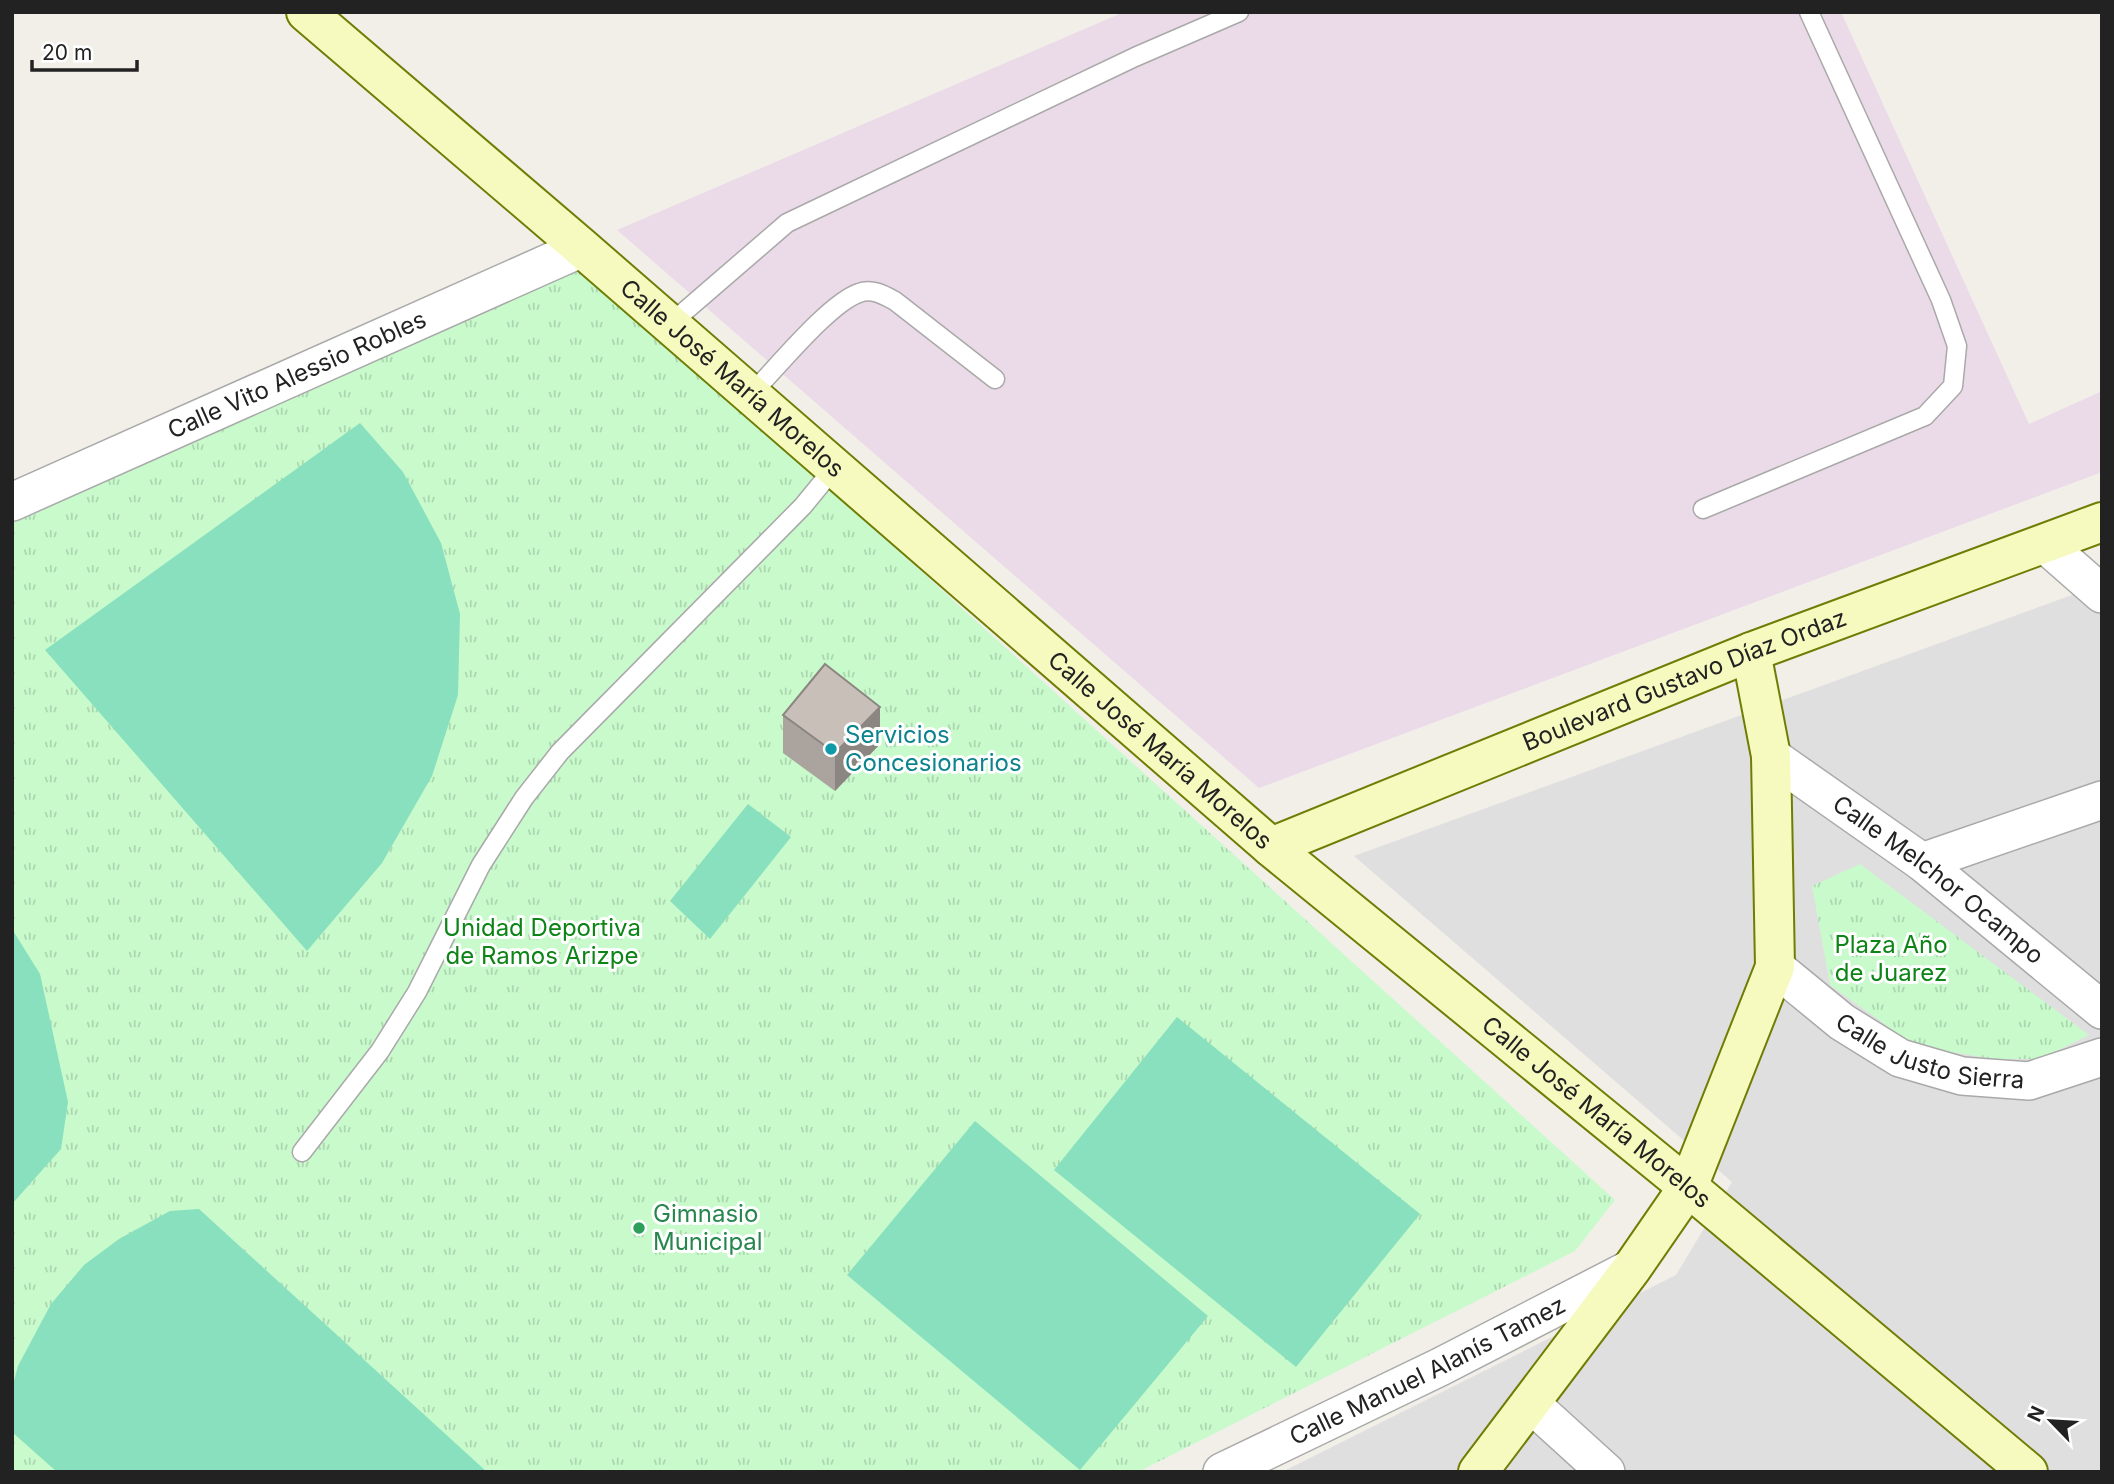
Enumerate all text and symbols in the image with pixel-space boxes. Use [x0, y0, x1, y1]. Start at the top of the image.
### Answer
scale bar [32, 28, 136, 72]
text: 20 m [42, 40, 92, 65]
street label: Calle José María Morelos [615, 273, 850, 483]
street label: Calle Vito Alessio Robles [163, 304, 431, 445]
street label: Boulevard Gustavo Díaz Ordaz [1518, 603, 1850, 757]
street label: Calle José María Morelos [1042, 645, 1278, 855]
place label: Servicios Concesionarios [845, 720, 1022, 777]
marker: Servicios Concesionarios [823, 741, 839, 757]
street label: Calle Melchor Ocampo [1827, 789, 2050, 970]
park label: Unidad Deportiva de Ramos Arizpe [443, 913, 641, 970]
park label: Plaza Año de Juarez [1834, 930, 1948, 987]
street label: Calle Justo Sierra [1831, 1007, 2025, 1095]
street label: Calle José María Morelos [1476, 1010, 1717, 1214]
place label: Gimnasio Municipal [653, 1199, 763, 1256]
marker: Gimnasio Municipal [631, 1220, 647, 1236]
street label: Calle Manuel Alanís Tamez [1285, 1290, 1570, 1451]
north arrow [2016, 1386, 2086, 1456]
text: N [2023, 1403, 2050, 1425]

